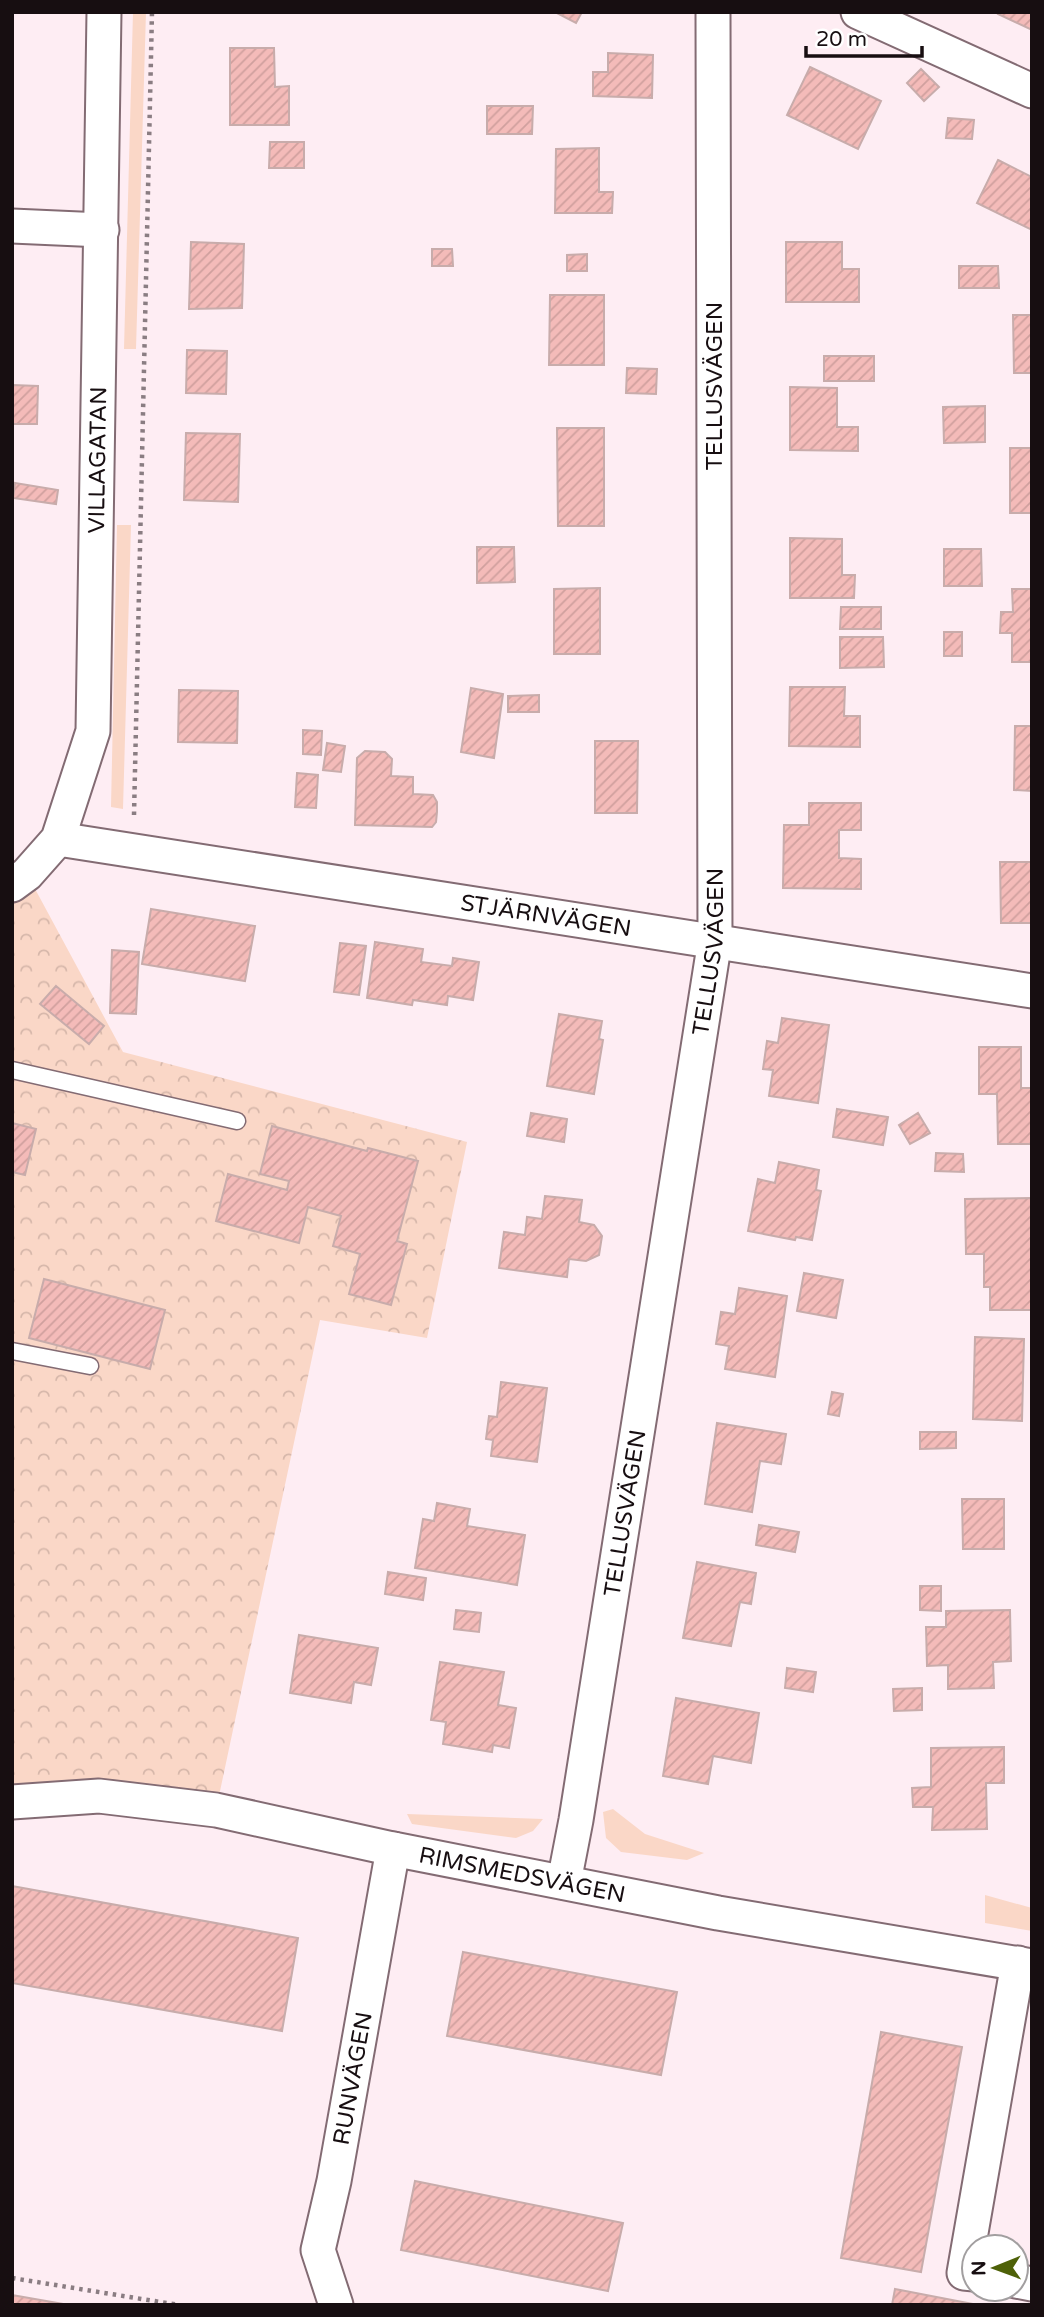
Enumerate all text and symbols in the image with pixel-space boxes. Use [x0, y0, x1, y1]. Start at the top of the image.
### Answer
scale bar [806, 14, 922, 58]
text: 20 m [816, 27, 867, 52]
street label: TELLUSVÄGEN [701, 302, 729, 470]
street label: VILLAGATAN [83, 386, 113, 534]
street label: TELLUSVÄGEN [687, 868, 731, 1038]
street label: STJÄRNVÄGEN [459, 889, 633, 943]
street label: TELLUSVÄGEN [599, 1428, 652, 1599]
street label: RIMSMEDSVÄGEN [416, 1841, 628, 1909]
street label: RUNVÄGEN [328, 2010, 379, 2147]
north arrow [960, 2233, 1030, 2303]
text: N [968, 2260, 990, 2276]

